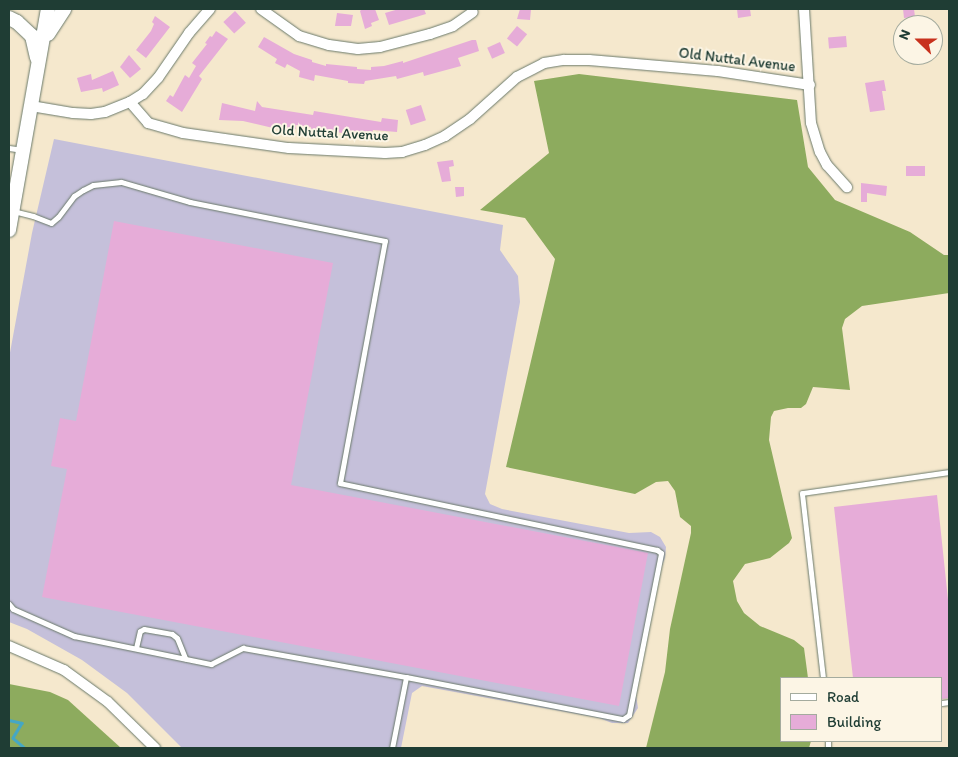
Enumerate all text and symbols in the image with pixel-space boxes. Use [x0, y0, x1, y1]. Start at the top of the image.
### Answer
north arrow [893, 15, 943, 65]
text: N [895, 27, 914, 42]
street label: Old Nuttal Avenue [678, 44, 796, 76]
street label: Old Nuttal Avenue [271, 121, 389, 145]
legend [780, 677, 943, 742]
text: Road [827, 688, 859, 706]
text: Building [827, 713, 881, 731]

